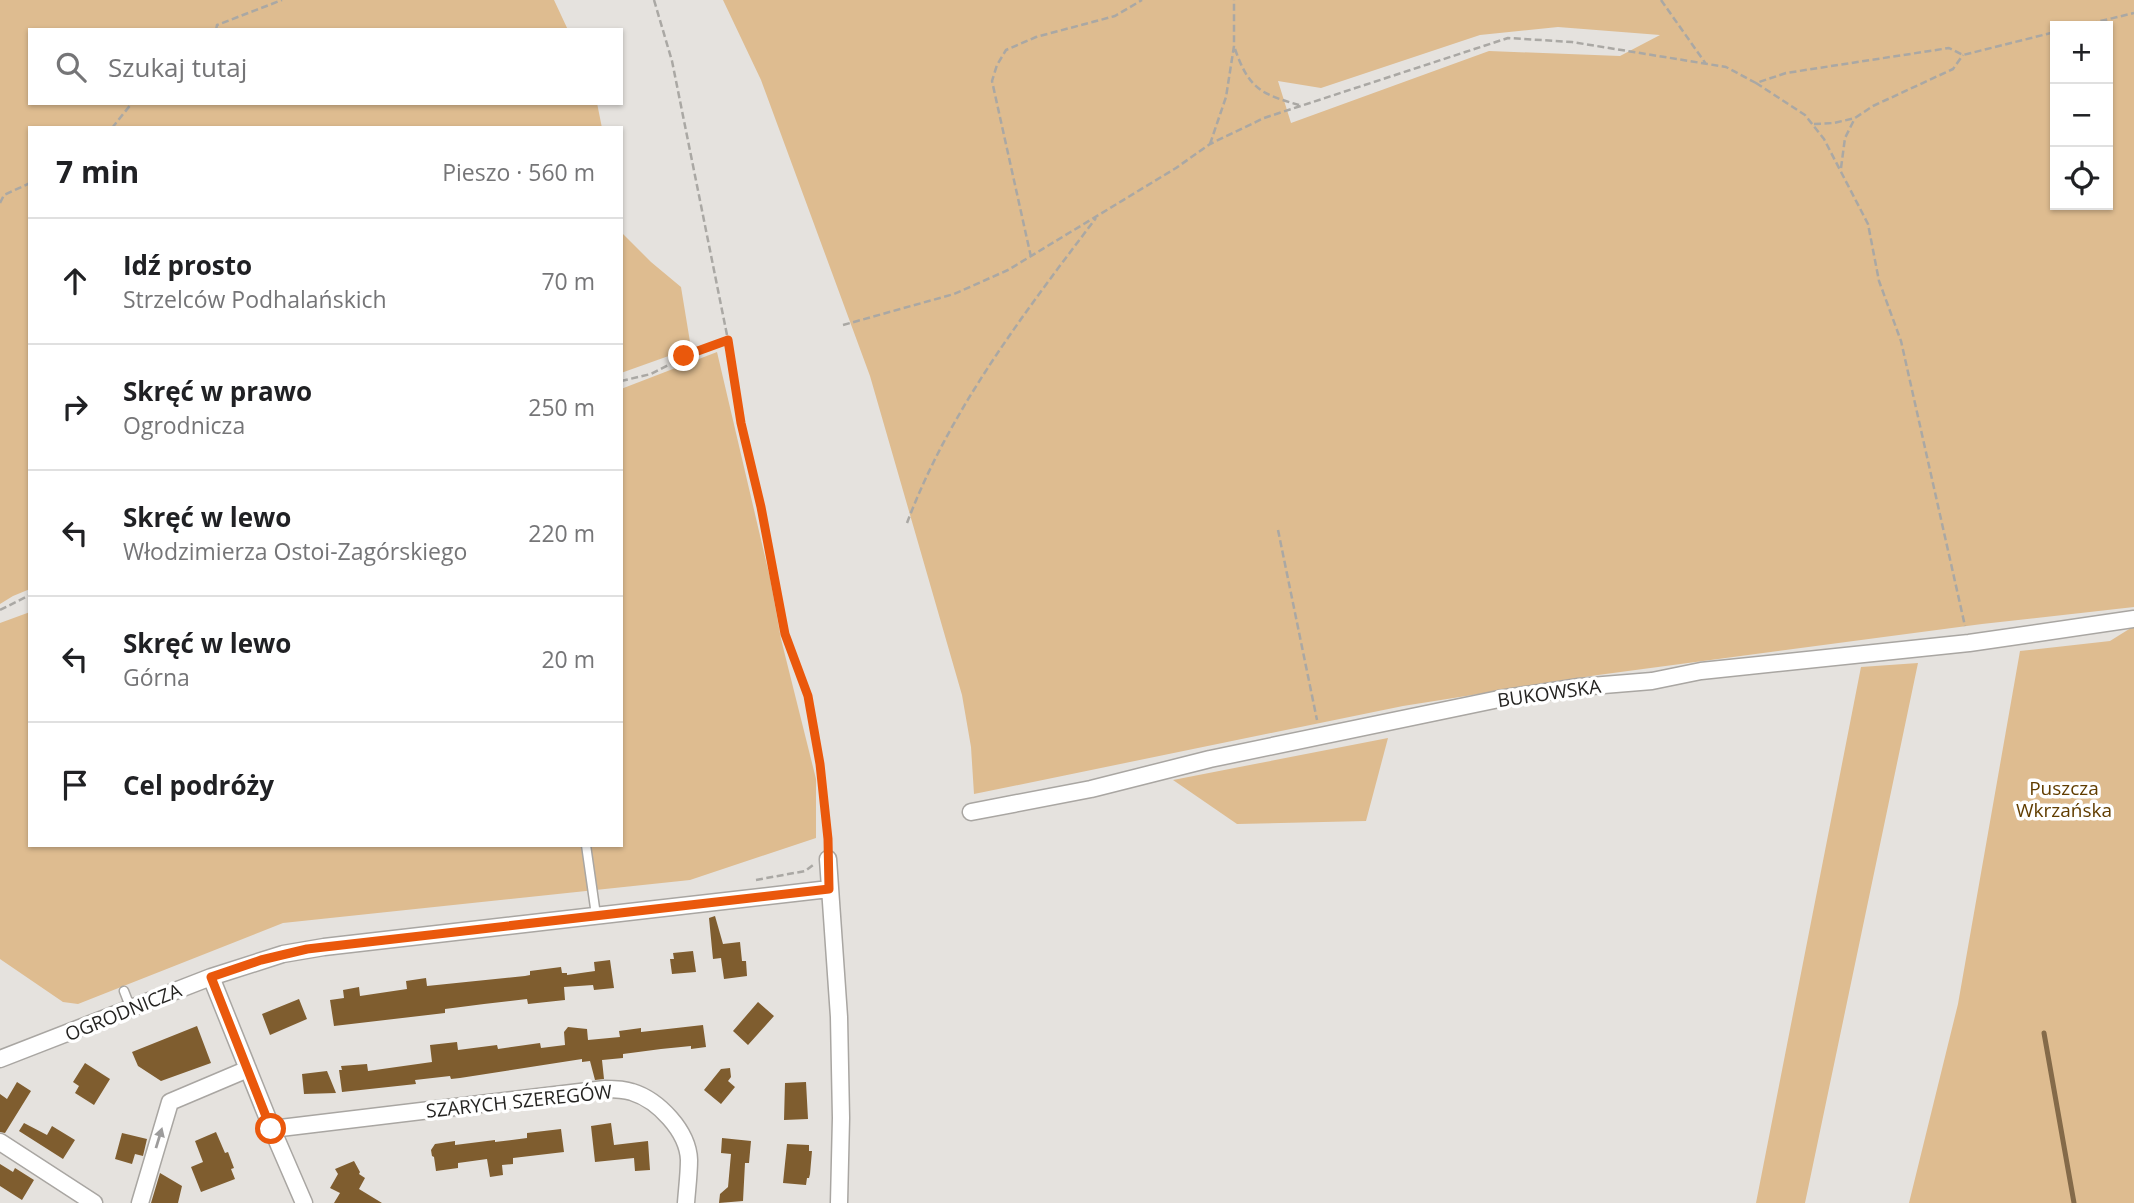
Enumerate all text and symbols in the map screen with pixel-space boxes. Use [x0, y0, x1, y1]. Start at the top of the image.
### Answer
map controls [2050, 21, 2113, 210]
button: + [2050, 21, 2113, 84]
search box [28, 28, 623, 105]
icon: search [52, 48, 90, 86]
text: Szukaj tutaj [108, 49, 247, 85]
button: − [2050, 84, 2113, 147]
button: locate [2050, 147, 2113, 210]
text: 7 min [56, 151, 139, 192]
text: Pieszo · 560 m [442, 156, 595, 188]
text: Idź prosto [123, 247, 252, 283]
icon: ahead [56, 262, 94, 300]
text: 70 m [541, 265, 595, 297]
text: Strzelców Podhalańskich [123, 283, 387, 315]
route end [668, 340, 699, 371]
text: Skręć w prawo [123, 373, 312, 409]
icon: right [56, 388, 94, 426]
text: 250 m [528, 391, 595, 423]
text: Ogrodnicza [123, 409, 245, 441]
text: Skręć w lewo [123, 499, 291, 535]
icon: left [56, 514, 94, 552]
text: 220 m [528, 517, 595, 549]
text: Włodzimierza Ostoi-Zagórskiego [123, 535, 467, 567]
text: Skręć w lewo [123, 625, 291, 661]
icon: left [56, 640, 94, 678]
text: 20 m [541, 643, 595, 675]
text: Górna [123, 661, 190, 693]
street label: BUKOWSKA [1496, 673, 1602, 713]
icon: arrive [56, 766, 94, 804]
text: Cel podróży [123, 767, 274, 803]
park label: Puszcza Wkrzańska [2016, 775, 2112, 823]
street label: OGRODNICZA [61, 977, 185, 1047]
street label: SZARYCH SZEREGÓW [425, 1078, 614, 1124]
route start [255, 1113, 286, 1144]
one-way arrow [154, 1127, 164, 1148]

